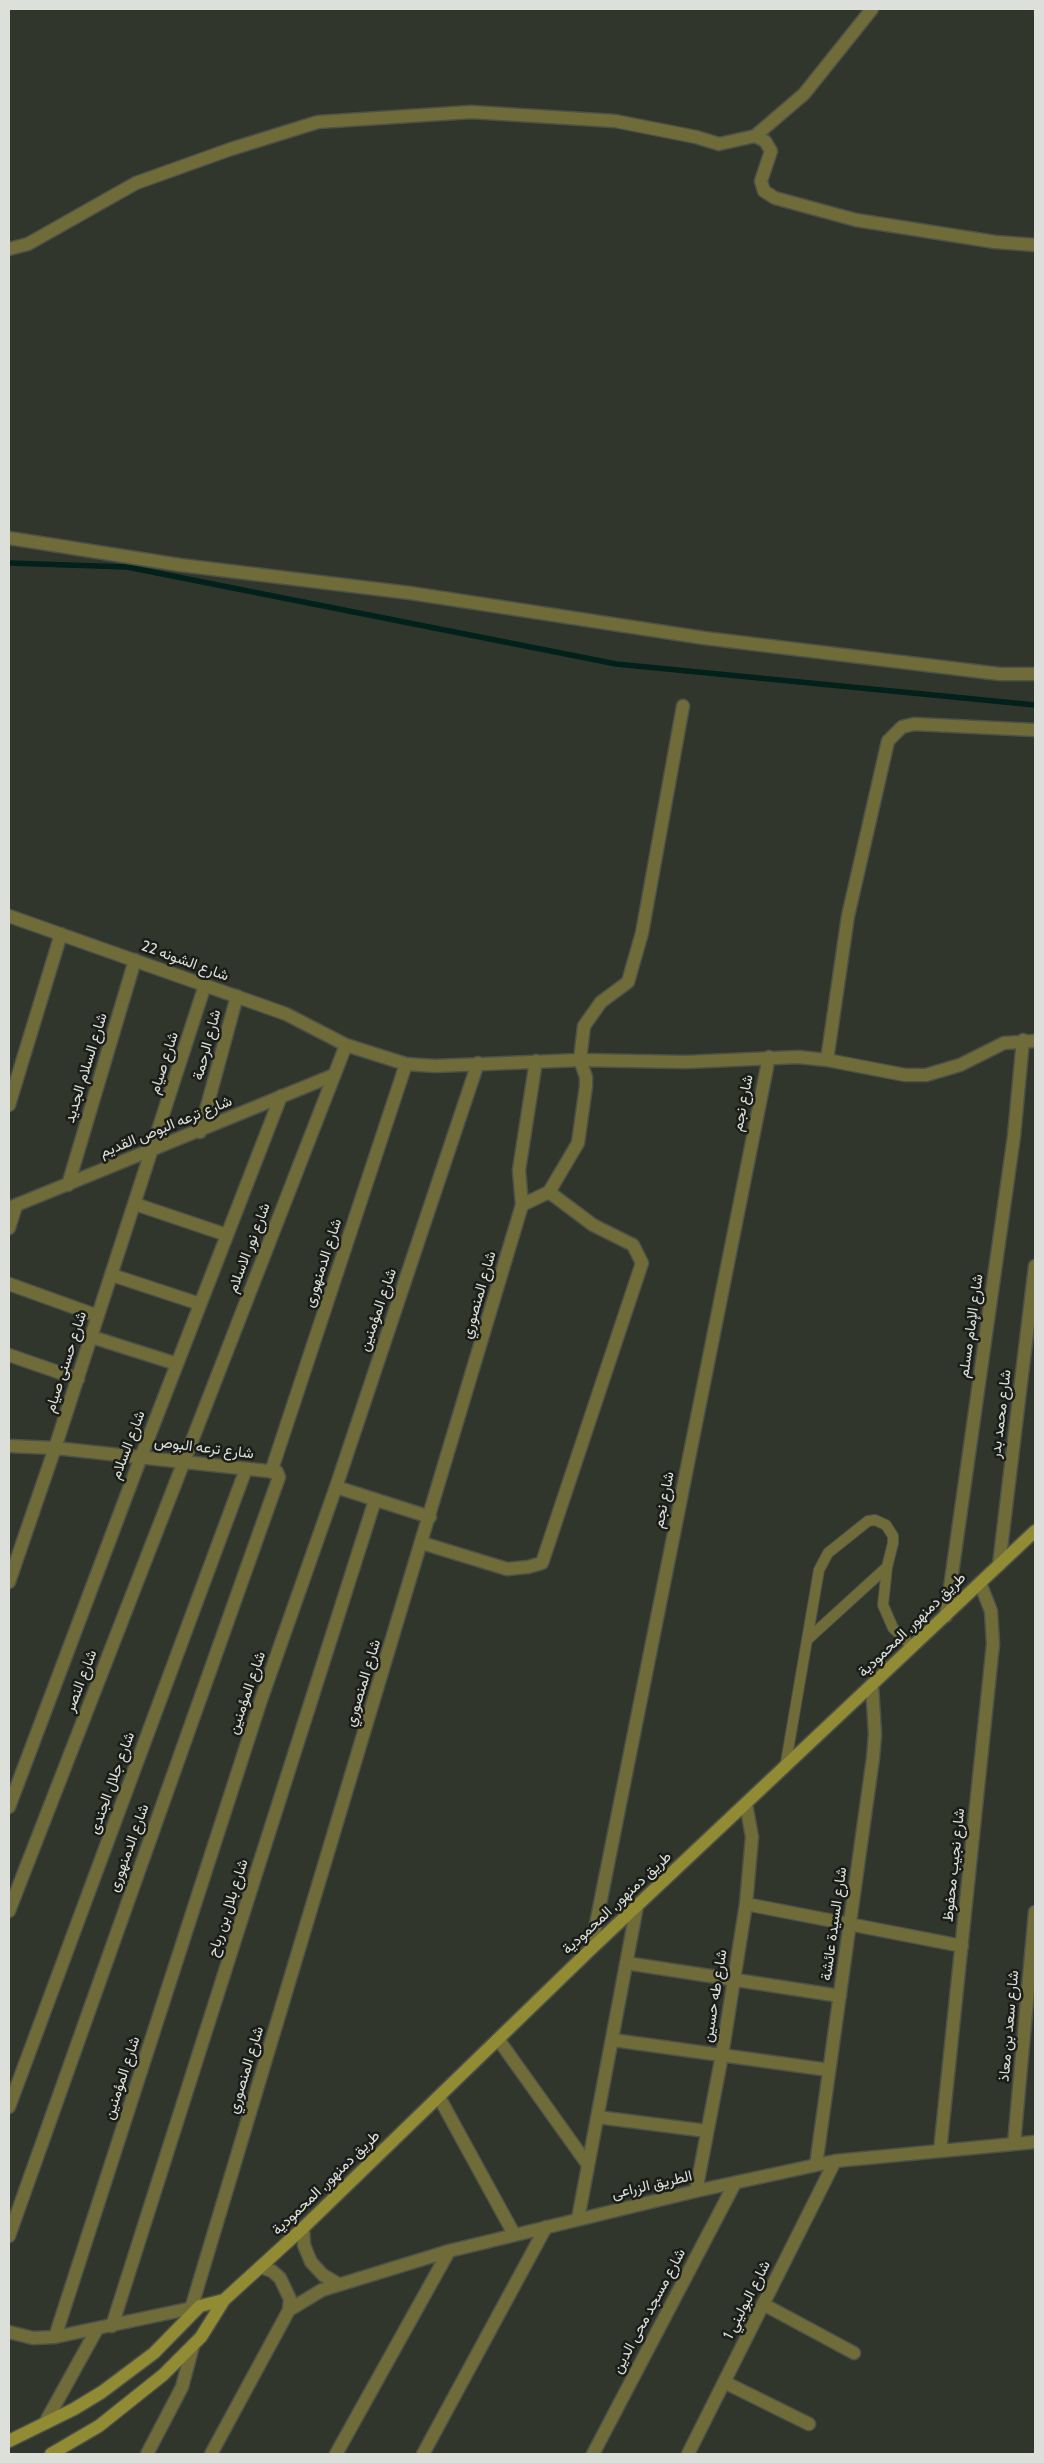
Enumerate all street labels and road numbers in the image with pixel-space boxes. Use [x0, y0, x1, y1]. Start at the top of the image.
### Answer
street label: شارع الشونه 22 [139, 937, 231, 985]
street label: شارع الرحمة [189, 1008, 225, 1082]
street label: شارع السلام الجديد [61, 1011, 111, 1125]
street label: شارع صيام [145, 1030, 183, 1096]
street label: شارع نجم [729, 1073, 757, 1133]
street label: شارع ترعه البوص القديم [97, 1092, 235, 1162]
street label: شارع نور الاسلام [224, 1201, 274, 1295]
street label: شارع الدمنهورى [300, 1216, 346, 1310]
street label: شارع المنصوري [458, 1249, 500, 1341]
street label: شارع المؤمنين [355, 1266, 401, 1354]
street label: شارع الإمام مسلم [955, 1273, 987, 1379]
street label: شارع حسنى صيام [41, 1309, 91, 1415]
street label: شارع محمد بدر [987, 1369, 1015, 1459]
street label: شارع السلام [107, 1408, 149, 1482]
street label: شارع ترعه البوص [153, 1433, 255, 1463]
street label: شارع نجم [650, 1470, 678, 1530]
street label: طريق دمنهور, المحمودية [854, 1569, 970, 1681]
street label: شارع المنصوري [341, 1637, 385, 1729]
street label: شارع النصر [61, 1647, 101, 1715]
street label: شارع المؤمنين [224, 1649, 270, 1737]
street label: شارع جلال الجندى [85, 1730, 139, 1836]
street label: شارع الدمنهورى [105, 1802, 153, 1894]
street label: شارع نجيب محفوظ [939, 1807, 969, 1923]
street label: طريق دمنهور, المحمودية [559, 1848, 675, 1958]
street label: شارع بلال بن رباح [204, 1857, 252, 1959]
street label: شارع السيدة عائشة [817, 1866, 851, 1982]
street label: شارع طه حسين [699, 1948, 731, 2044]
street label: شارع سعد بن معاذ [995, 1970, 1023, 2082]
street label: شارع المنصوري [224, 2024, 268, 2116]
street label: شارع المؤمنين [100, 2034, 144, 2122]
street label: طريق دمنهور, المحمودية [268, 2127, 384, 2239]
street label: الطريق الزراعى [610, 2167, 694, 2203]
street label: شارع مسجد محى الدين [608, 2245, 690, 2377]
street label: شارع البوليني 1 [719, 2258, 775, 2342]

